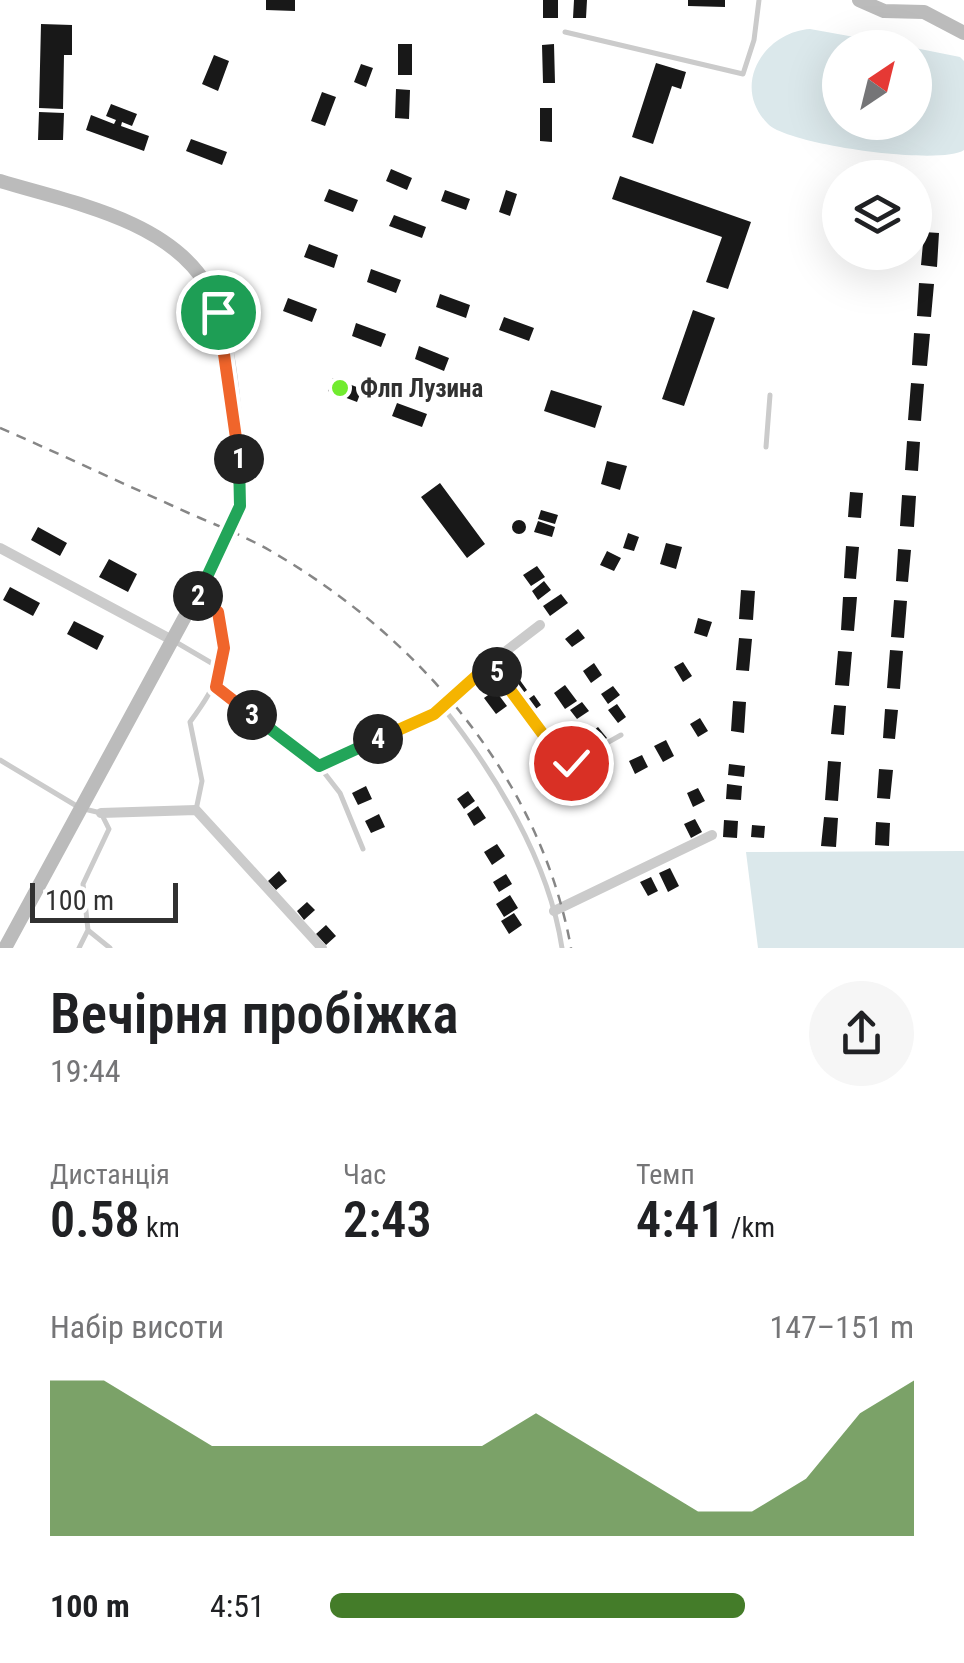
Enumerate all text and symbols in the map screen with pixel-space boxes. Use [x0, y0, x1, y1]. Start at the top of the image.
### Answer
north arrow [822, 30, 932, 140]
map controls [822, 30, 932, 270]
button: layers [822, 160, 932, 270]
pin [176, 270, 261, 355]
icon: arrive [191, 285, 246, 340]
place label: Флп Лузина [360, 374, 483, 403]
marker: Флп Лузина [329, 377, 351, 399]
pin: 1 [214, 434, 264, 484]
text: 1 [232, 442, 246, 475]
pin: 2 [173, 571, 223, 621]
text: 2 [191, 579, 205, 612]
pin: 5 [472, 647, 522, 697]
text: 5 [490, 655, 504, 688]
pin: 3 [227, 690, 277, 740]
text: 3 [245, 698, 259, 731]
pin: 4 [353, 714, 403, 764]
pin [529, 721, 614, 806]
text: 4 [371, 722, 385, 755]
icon: check [544, 736, 599, 791]
scale bar [30, 878, 178, 923]
text: 100 m [45, 884, 114, 917]
button: share [809, 981, 914, 1086]
text: Вечірня пробіжка [50, 982, 459, 1046]
text: 19:44 [50, 1052, 121, 1090]
text: Дистанція [50, 1158, 170, 1191]
text: Час [343, 1158, 386, 1191]
text: Темп [636, 1158, 695, 1191]
text: 0.58 [50, 1191, 140, 1249]
text: 2:43 [343, 1191, 432, 1249]
text: 4:41 [636, 1191, 725, 1249]
text: km [140, 1211, 180, 1244]
text: /km [725, 1211, 775, 1244]
text: Набір висоти [50, 1308, 224, 1346]
text: 147–151 m [769, 1308, 914, 1346]
text: 100 m [50, 1587, 130, 1625]
text: 4:51 [210, 1587, 265, 1625]

